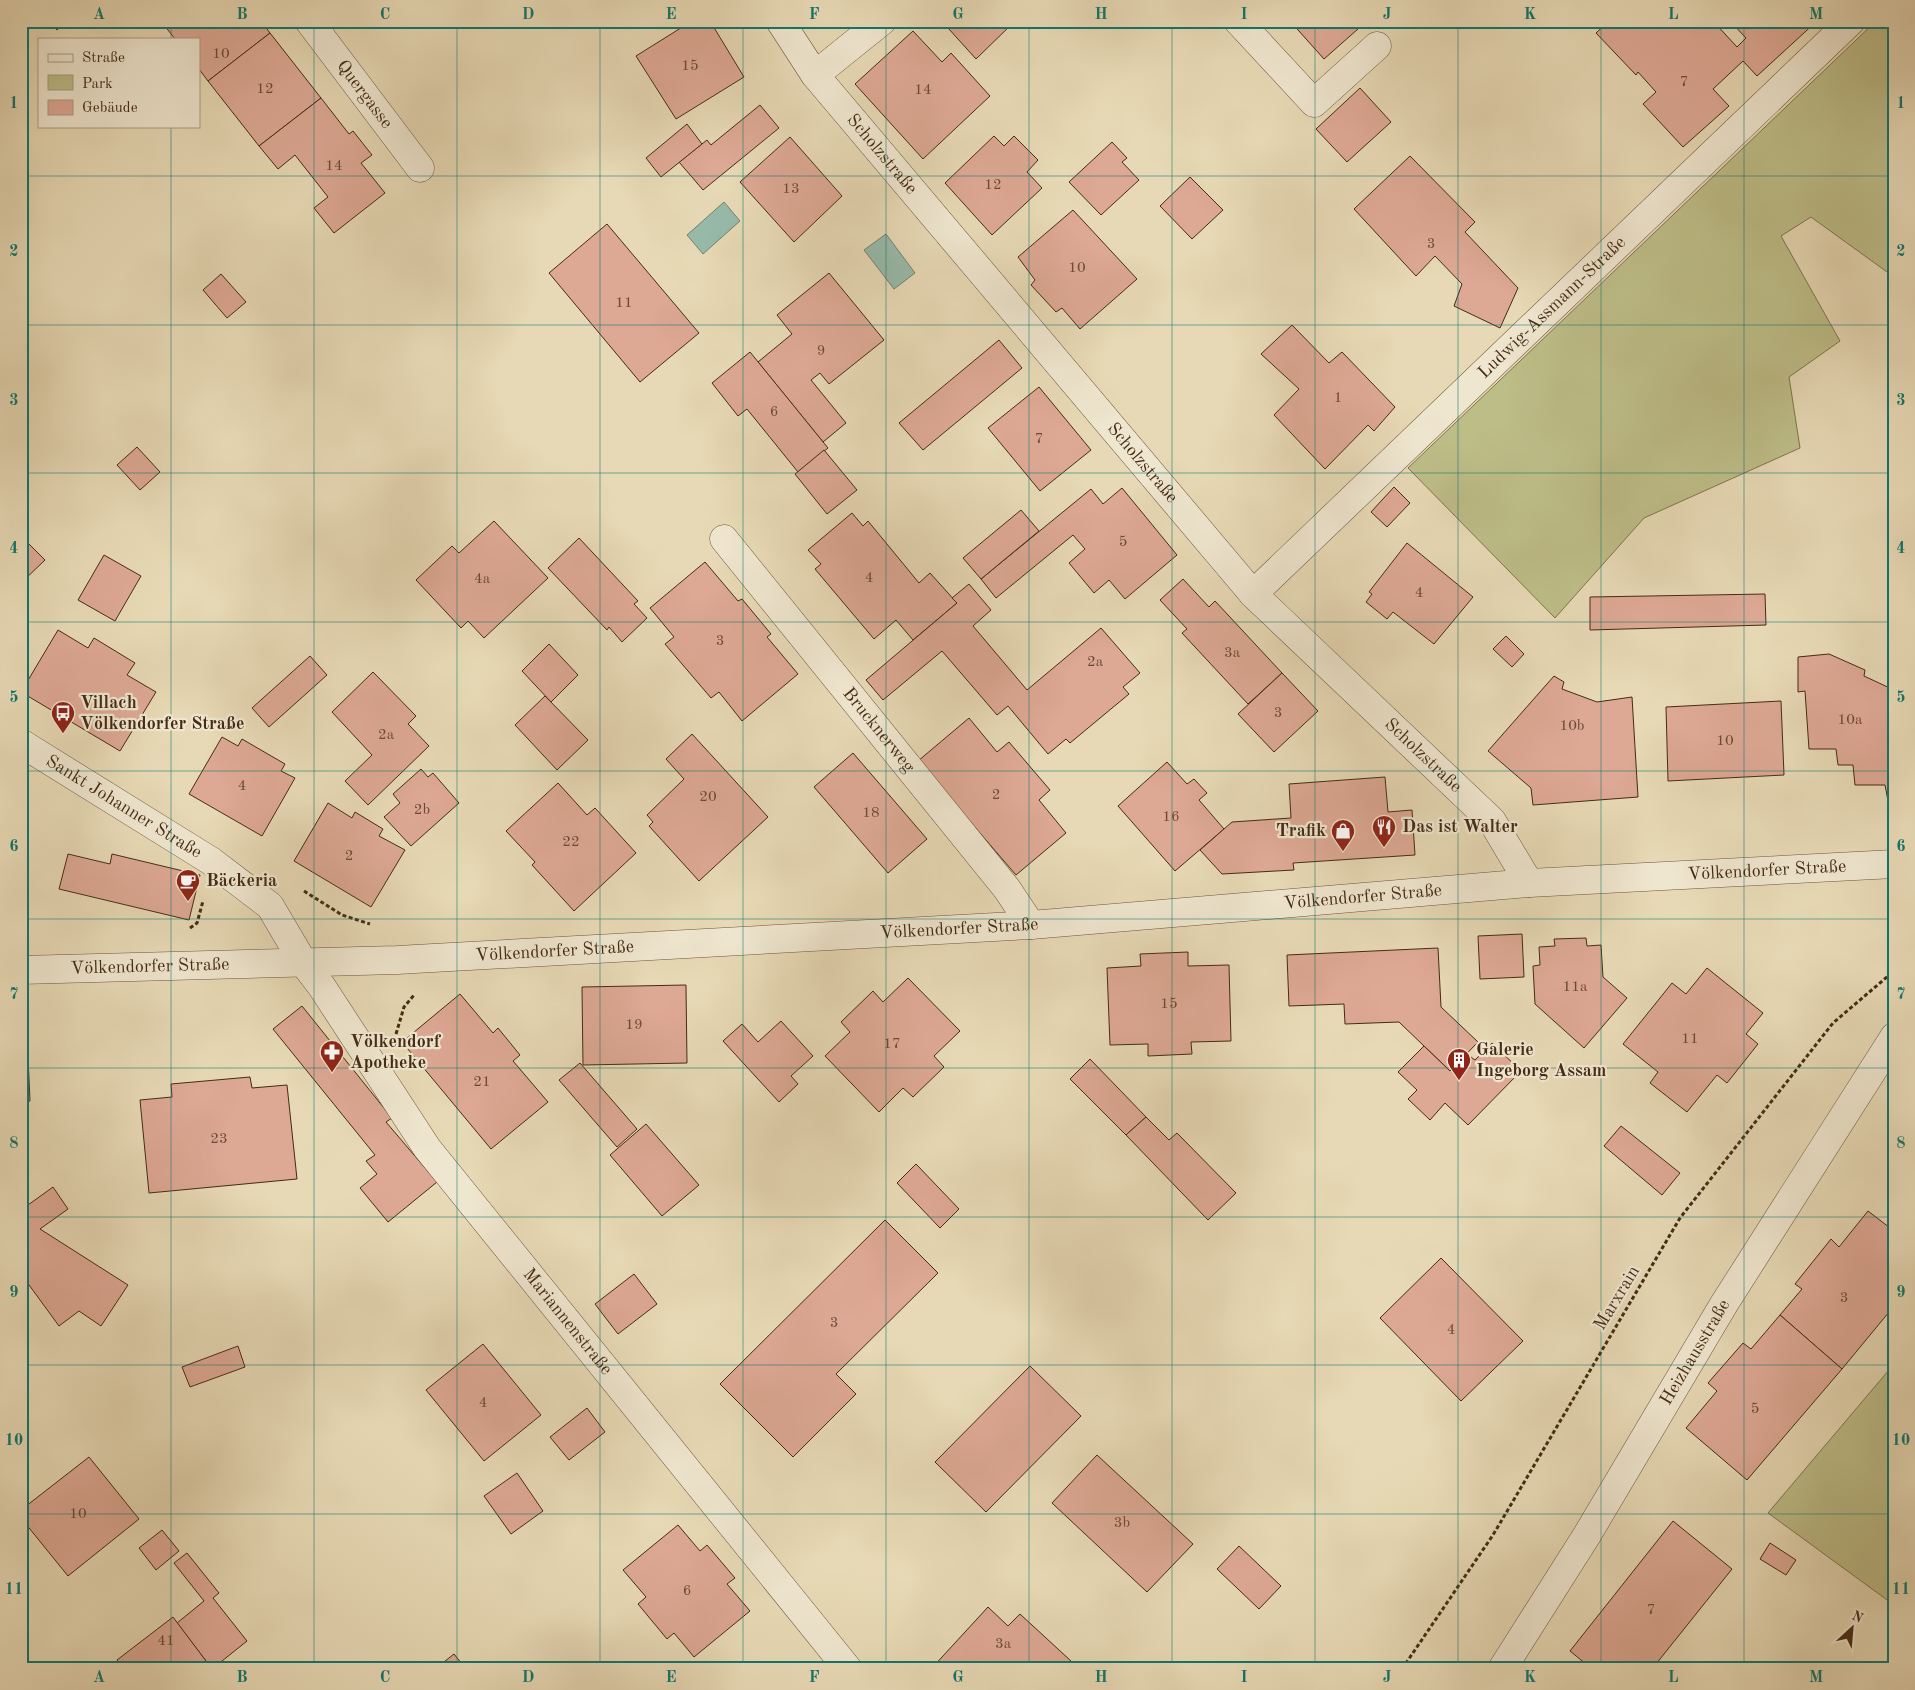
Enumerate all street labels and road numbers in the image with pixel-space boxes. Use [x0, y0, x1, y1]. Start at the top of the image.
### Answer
street label: Quergasse [333, 57, 396, 132]
street label: Scholzstraße [843, 111, 921, 198]
street label: Ludwig-Assmann-Straße [1475, 233, 1629, 382]
street label: Scholzstraße [1104, 419, 1181, 506]
street label: Brucknerweg [839, 685, 918, 776]
street label: Scholzstraße [1381, 715, 1465, 796]
street label: Sankt Johanner Straße [43, 752, 205, 862]
street label: Völkendorfer Straße [1687, 857, 1847, 884]
street label: Völkendorfer Straße [1283, 881, 1443, 913]
street label: Völkendorfer Straße [879, 915, 1039, 942]
street label: Völkendorfer Straße [475, 938, 635, 965]
street label: Völkendorfer Straße [70, 955, 230, 978]
street label: Marxrain [1591, 1262, 1643, 1333]
street label: Mariannenstraße [519, 1265, 616, 1378]
street label: Heizhausstraße [1657, 1296, 1734, 1408]

